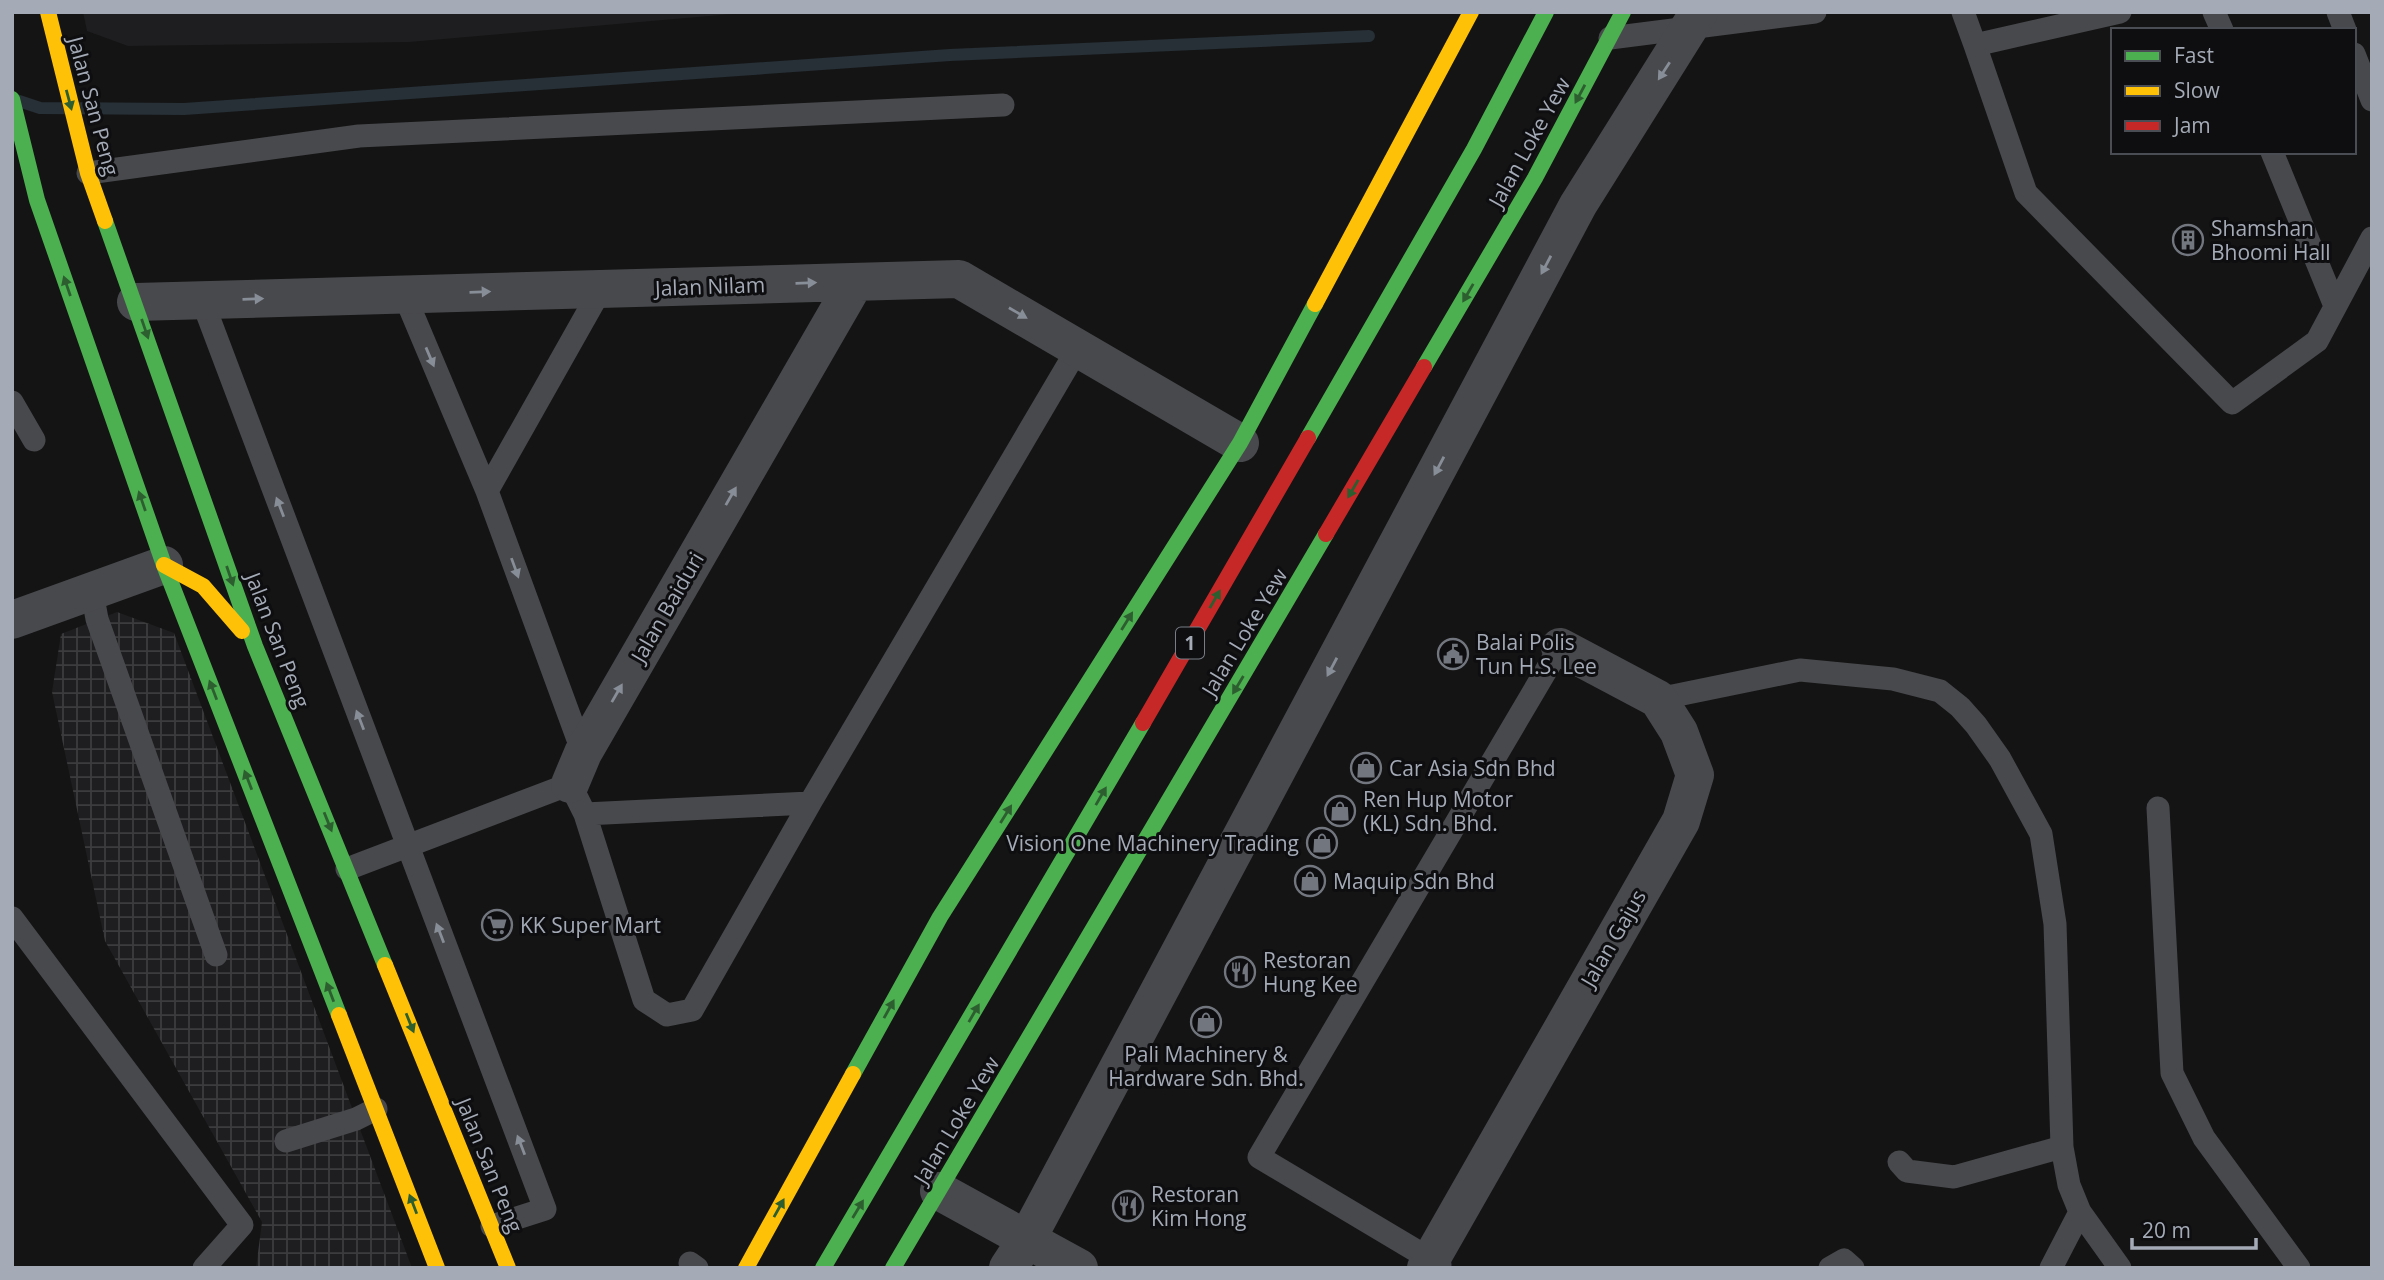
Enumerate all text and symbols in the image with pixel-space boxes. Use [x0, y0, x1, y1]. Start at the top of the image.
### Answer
legend [2111, 28, 2356, 154]
street label: Jalan San Peng [61, 31, 126, 179]
text: Fast [2174, 41, 2214, 69]
one-way arrow [1658, 61, 1671, 80]
street label: Jalan Loke Yew [1481, 71, 1577, 214]
text: Slow [2174, 76, 2220, 104]
one-way arrow [1574, 85, 1586, 104]
one-way arrow [64, 90, 75, 112]
text: Jam [2172, 111, 2211, 139]
place label: Shamshan Bhoomi Hall [2211, 214, 2331, 266]
building icon: Shamshan Bhoomi Hall [2171, 223, 2205, 257]
one-way arrow [1540, 255, 1552, 275]
street label: Jalan Nilam [652, 270, 766, 302]
one-way arrow [61, 275, 72, 296]
one-way arrow [795, 278, 817, 289]
one-way arrow [1462, 283, 1474, 302]
one-way arrow [469, 287, 491, 298]
one-way arrow [242, 293, 264, 304]
one-way arrow [1008, 307, 1027, 319]
one-way arrow [140, 319, 151, 340]
one-way arrow [425, 347, 436, 368]
one-way arrow [1433, 456, 1445, 476]
one-way arrow [1347, 479, 1359, 498]
one-way arrow [725, 487, 737, 506]
one-way arrow [137, 490, 147, 511]
one-way arrow [274, 496, 285, 517]
street label: Jalan Baiduri [623, 547, 710, 669]
one-way arrow [510, 558, 521, 579]
street label: Jalan Loke Yew [1194, 562, 1294, 703]
one-way arrow [225, 566, 236, 587]
street label: Jalan San Peng [239, 566, 317, 712]
one-way arrow [1209, 590, 1222, 609]
one-way arrow [1121, 612, 1134, 631]
road number: 1 [1176, 628, 1204, 658]
place label: Balai Polis Tun H.S. Lee [1476, 628, 1597, 680]
public building icon: Balai Polis Tun H.S. Lee [1436, 637, 1470, 671]
one-way arrow [1326, 657, 1338, 676]
one-way arrow [1231, 675, 1244, 694]
one-way arrow [208, 679, 219, 700]
one-way arrow [611, 684, 623, 703]
one-way arrow [355, 709, 366, 730]
shop icon: Car Asia Sdn Bhd [1349, 751, 1383, 785]
place label: Car Asia Sdn Bhd [1389, 754, 1556, 782]
one-way arrow [243, 769, 254, 790]
place label: Ren Hup Motor (KL) Sdn. Bhd. [1363, 785, 1513, 837]
one-way arrow [1095, 786, 1107, 805]
shop icon: Ren Hup Motor (KL) Sdn. Bhd. [1323, 794, 1357, 828]
one-way arrow [999, 804, 1012, 823]
one-way arrow [322, 812, 334, 832]
shop icon: Vision One Machinery Trading [1305, 826, 1339, 860]
place label: Vision One Machinery Trading [1006, 829, 1299, 857]
shop icon: Maquip Sdn Bhd [1293, 864, 1327, 898]
place label: Maquip Sdn Bhd [1333, 867, 1495, 895]
street label: Jalan Gajus [1573, 884, 1652, 993]
supermarket icon: KK Super Mart [480, 908, 514, 942]
place label: KK Super Mart [520, 911, 661, 939]
one-way arrow [435, 922, 446, 943]
place label: Restoran Hung Kee [1263, 946, 1358, 998]
restaurant icon: Restoran Hung Kee [1223, 955, 1257, 989]
one-way arrow [325, 981, 336, 1002]
one-way arrow [883, 999, 895, 1019]
one-way arrow [968, 1004, 980, 1023]
shop icon: Pali Machinery & Hardware Sdn. Bhd. [1189, 1005, 1223, 1039]
one-way arrow [404, 1012, 415, 1033]
place label: Pali Machinery & Hardware Sdn. Bhd. [1108, 1040, 1304, 1092]
street label: Jalan Loke Yew [906, 1050, 1006, 1191]
street label: Jalan San Peng [450, 1092, 530, 1236]
one-way arrow [515, 1135, 526, 1156]
place label: Restoran Kim Hong [1151, 1180, 1246, 1232]
restaurant icon: Restoran Kim Hong [1111, 1189, 1145, 1223]
one-way arrow [407, 1193, 418, 1214]
one-way arrow [773, 1198, 785, 1218]
one-way arrow [852, 1199, 864, 1219]
scale bar [2132, 1206, 2256, 1250]
text: 20 m [2142, 1216, 2191, 1244]

